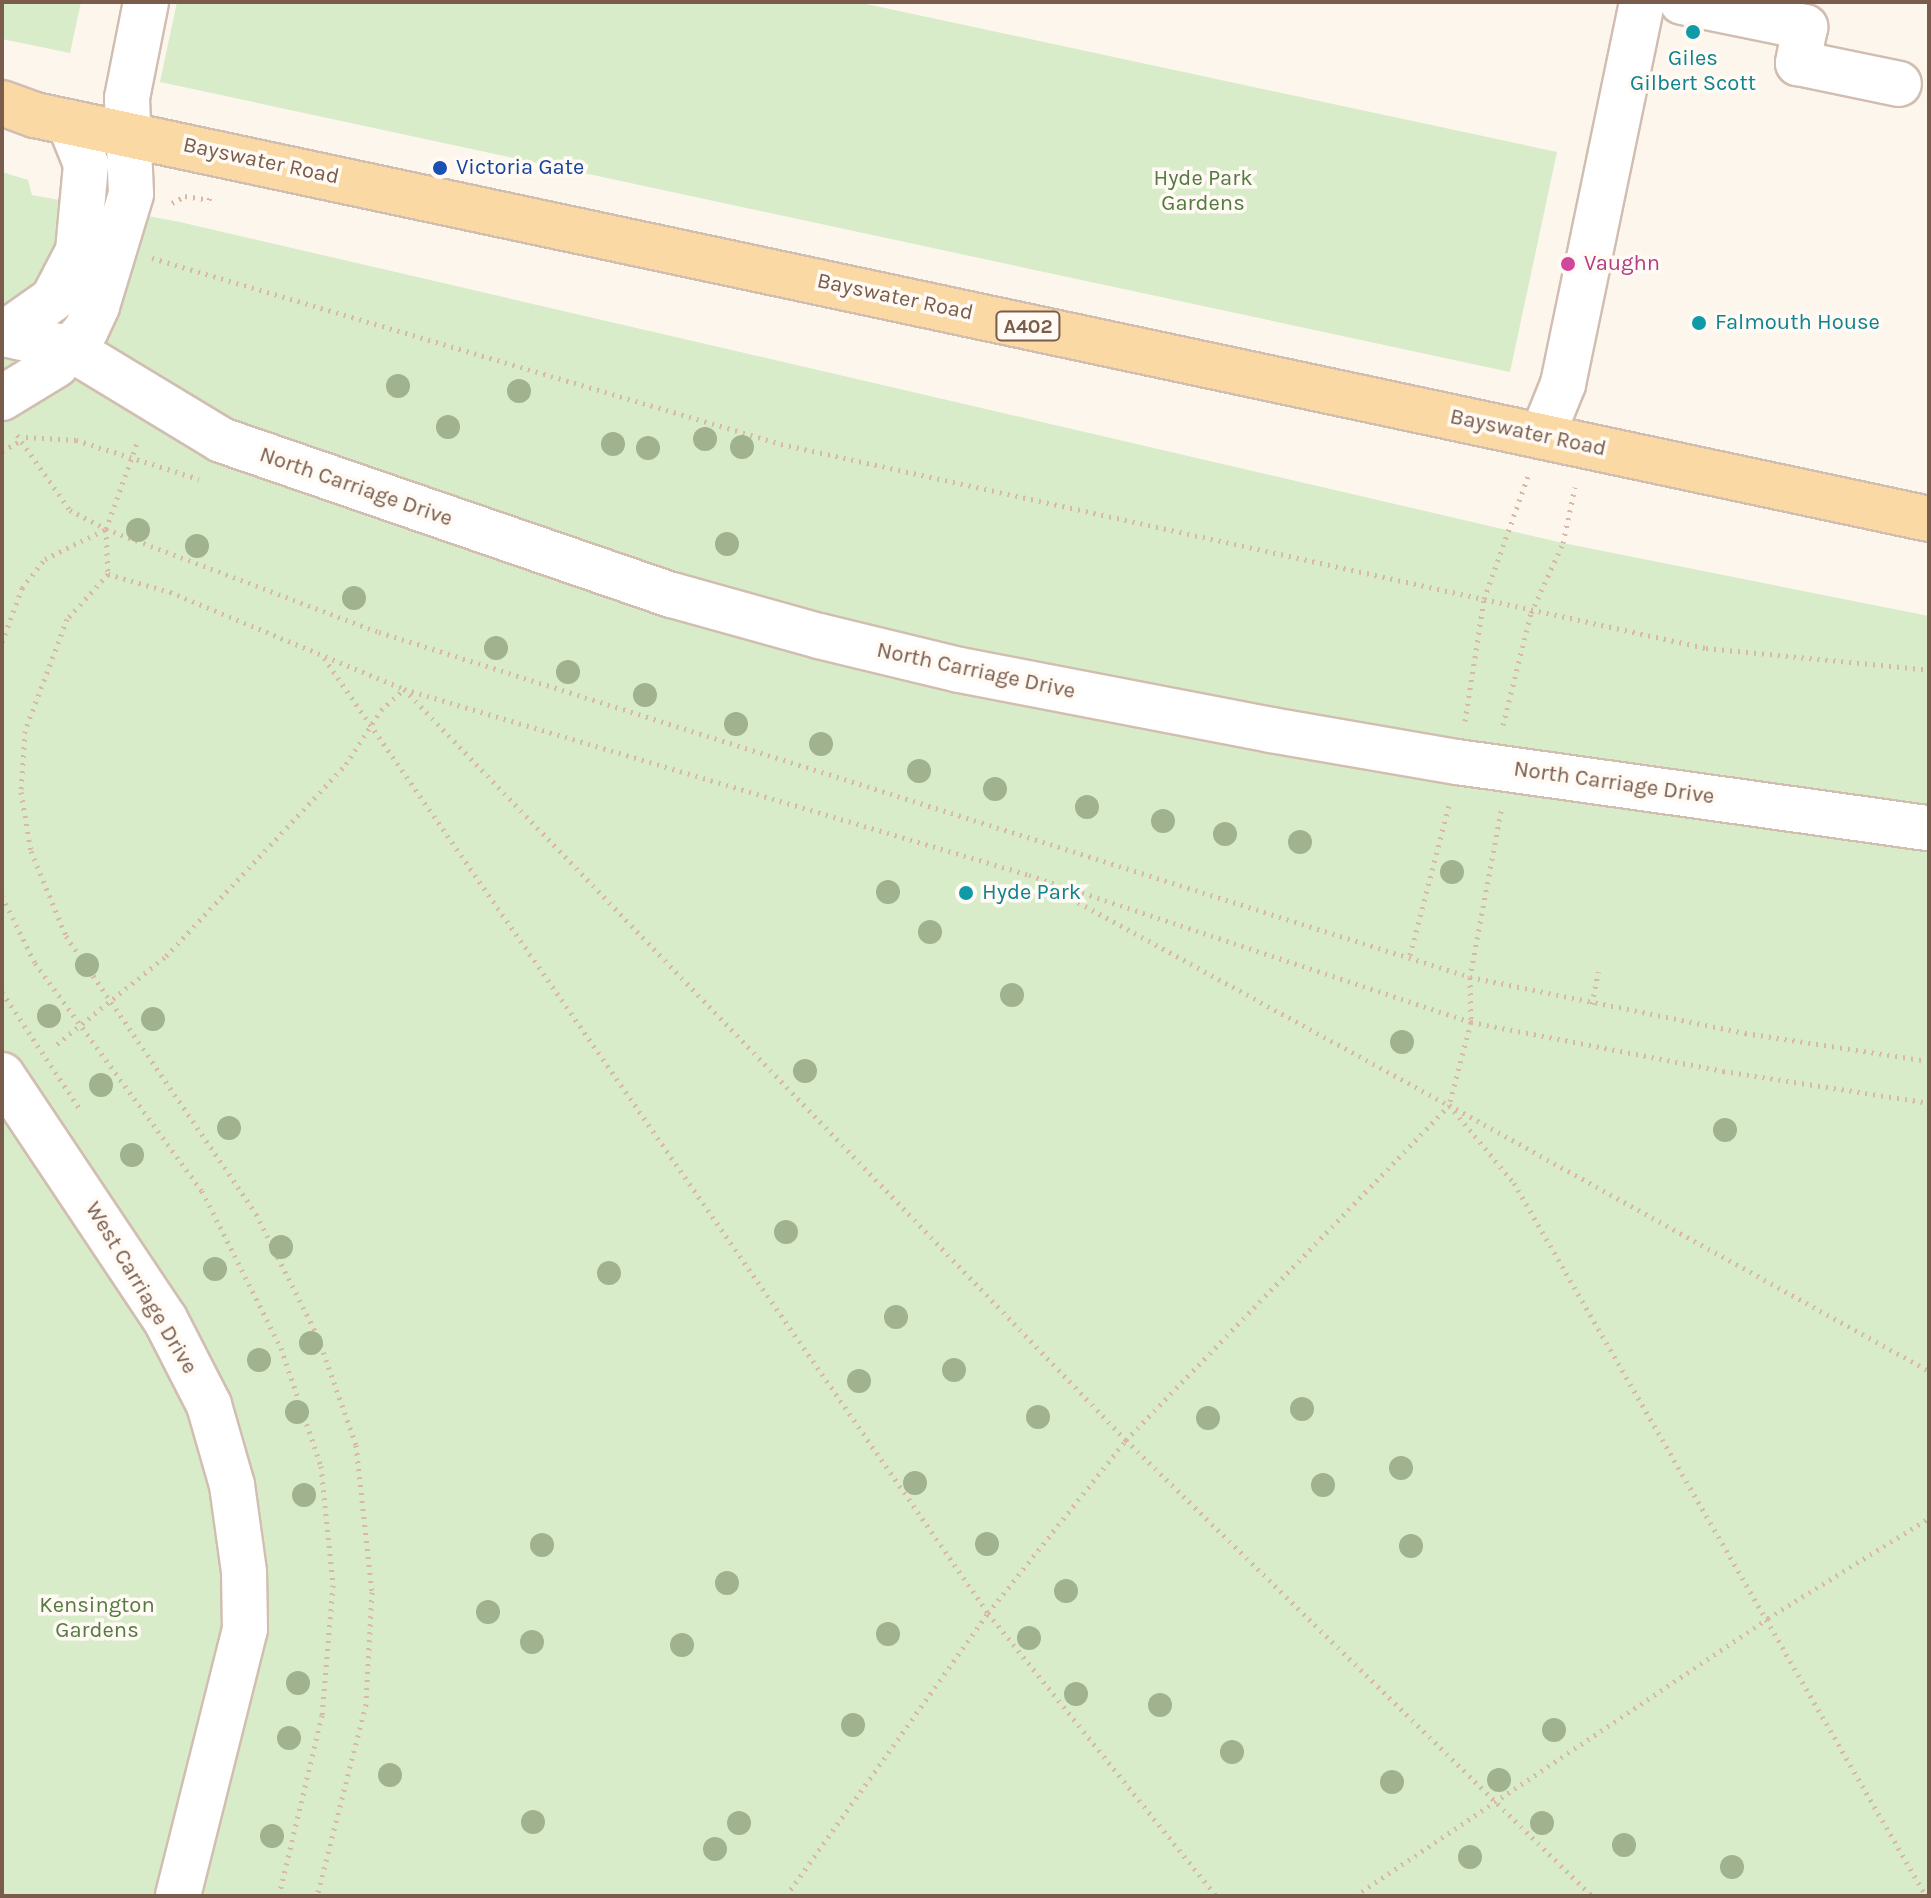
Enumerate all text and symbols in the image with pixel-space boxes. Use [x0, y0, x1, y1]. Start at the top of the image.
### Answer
marker: Giles Gilbert Scott [1684, 23, 1702, 41]
place label: Giles Gilbert Scott [1630, 45, 1756, 96]
street label: Bayswater Road [180, 132, 342, 190]
place label: Victoria Gate [456, 155, 584, 181]
marker: Victoria Gate [431, 159, 449, 177]
park label: Hyde Park Gardens [1153, 165, 1253, 216]
place label: Vaughn [1584, 251, 1660, 277]
marker: Vaughn [1559, 255, 1577, 273]
street label: Bayswater Road [814, 268, 976, 326]
road number: A402 [994, 310, 1062, 342]
place label: Falmouth House [1715, 310, 1880, 336]
marker: Falmouth House [1690, 314, 1708, 332]
street label: Bayswater Road [1447, 404, 1609, 462]
street label: North Carriage Drive [256, 442, 456, 532]
street label: North Carriage Drive [874, 637, 1078, 705]
street label: North Carriage Drive [1512, 756, 1716, 810]
place label: Hyde Park [982, 880, 1081, 906]
marker: Hyde Park [957, 884, 975, 902]
street label: West Carriage Drive [79, 1197, 203, 1379]
park label: Kensington Gardens [39, 1592, 155, 1644]

